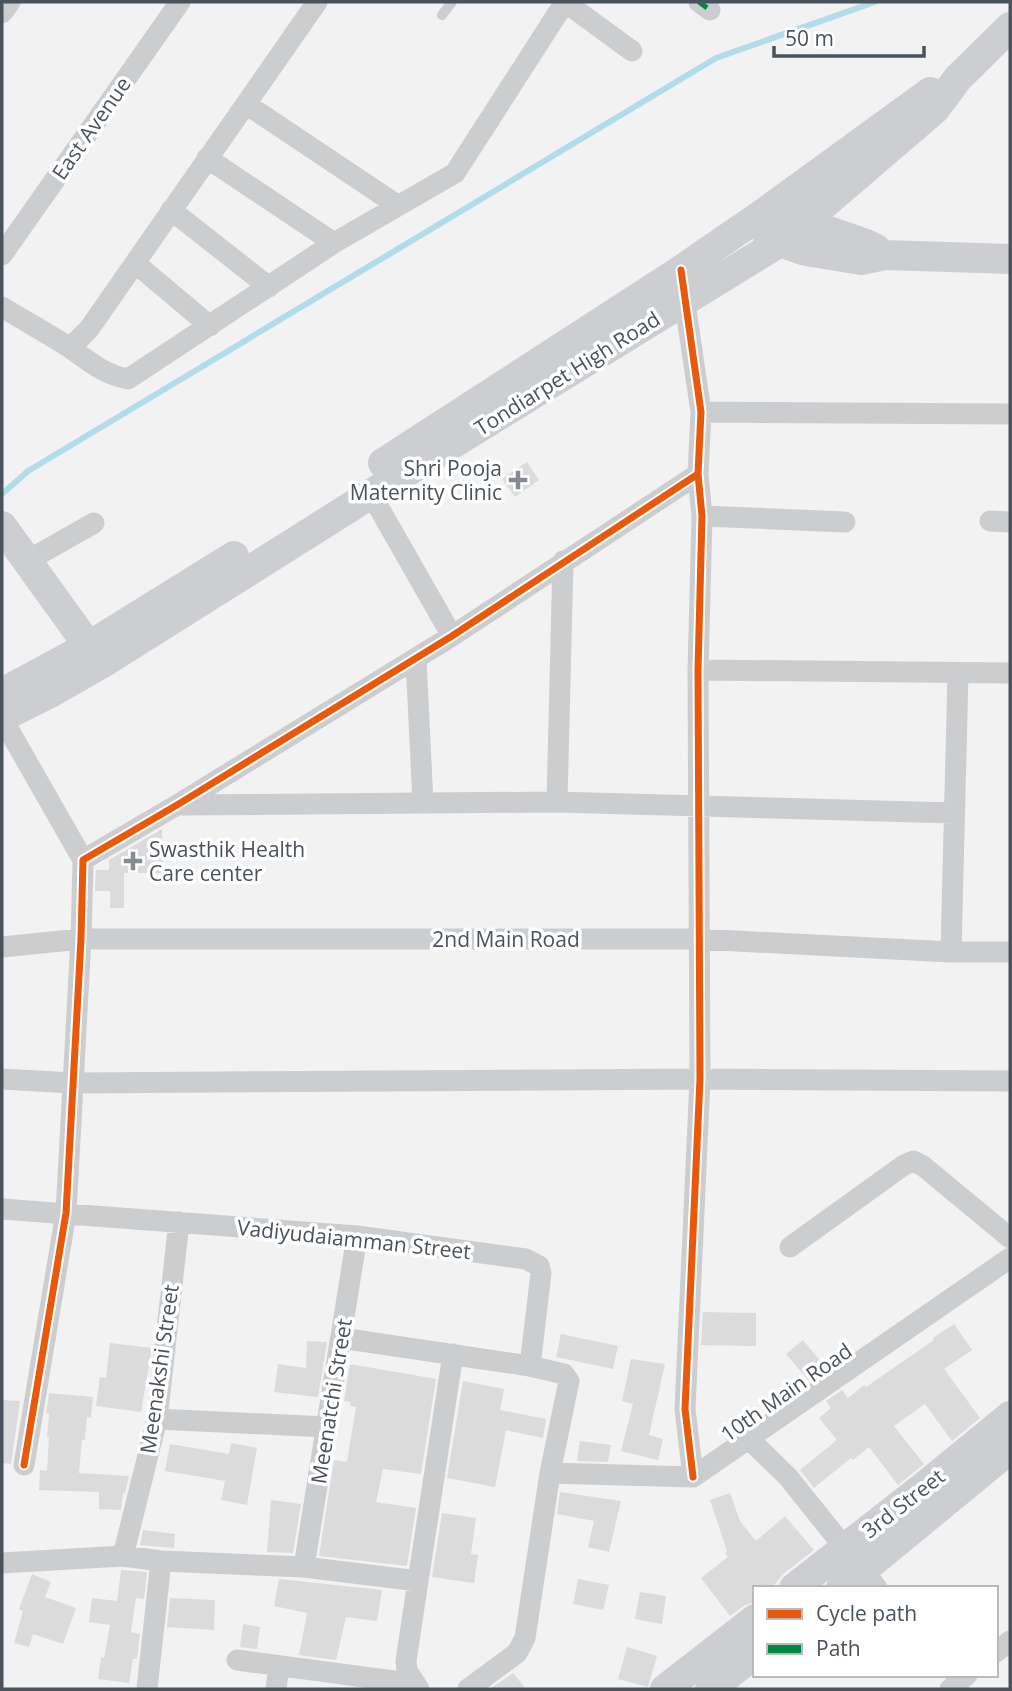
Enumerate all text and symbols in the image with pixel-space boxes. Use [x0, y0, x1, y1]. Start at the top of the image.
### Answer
scale bar [774, 14, 925, 58]
text: 50 m [785, 24, 834, 52]
street label: East Avenue [45, 71, 137, 185]
street label: Tondiarpet High Road [469, 305, 665, 441]
place label: Shri Pooja Maternity Clinic [350, 454, 502, 506]
marker: Shri Pooja Maternity Clinic [508, 470, 528, 490]
place label: Swasthik Health Care center [149, 835, 305, 887]
marker: Swasthik Health Care center [123, 851, 143, 871]
street label: 2nd Main Road [432, 925, 580, 953]
street label: Vadiyudaiamman Street [236, 1213, 472, 1265]
street label: Meenakshi Street [133, 1283, 185, 1455]
street label: Meenatchi Street [304, 1316, 358, 1486]
street label: 10th Main Road [715, 1336, 857, 1448]
street label: 3rd Street [856, 1462, 950, 1544]
legend [753, 1586, 998, 1677]
text: Cycle path [816, 1599, 917, 1627]
text: Path [816, 1634, 861, 1662]

